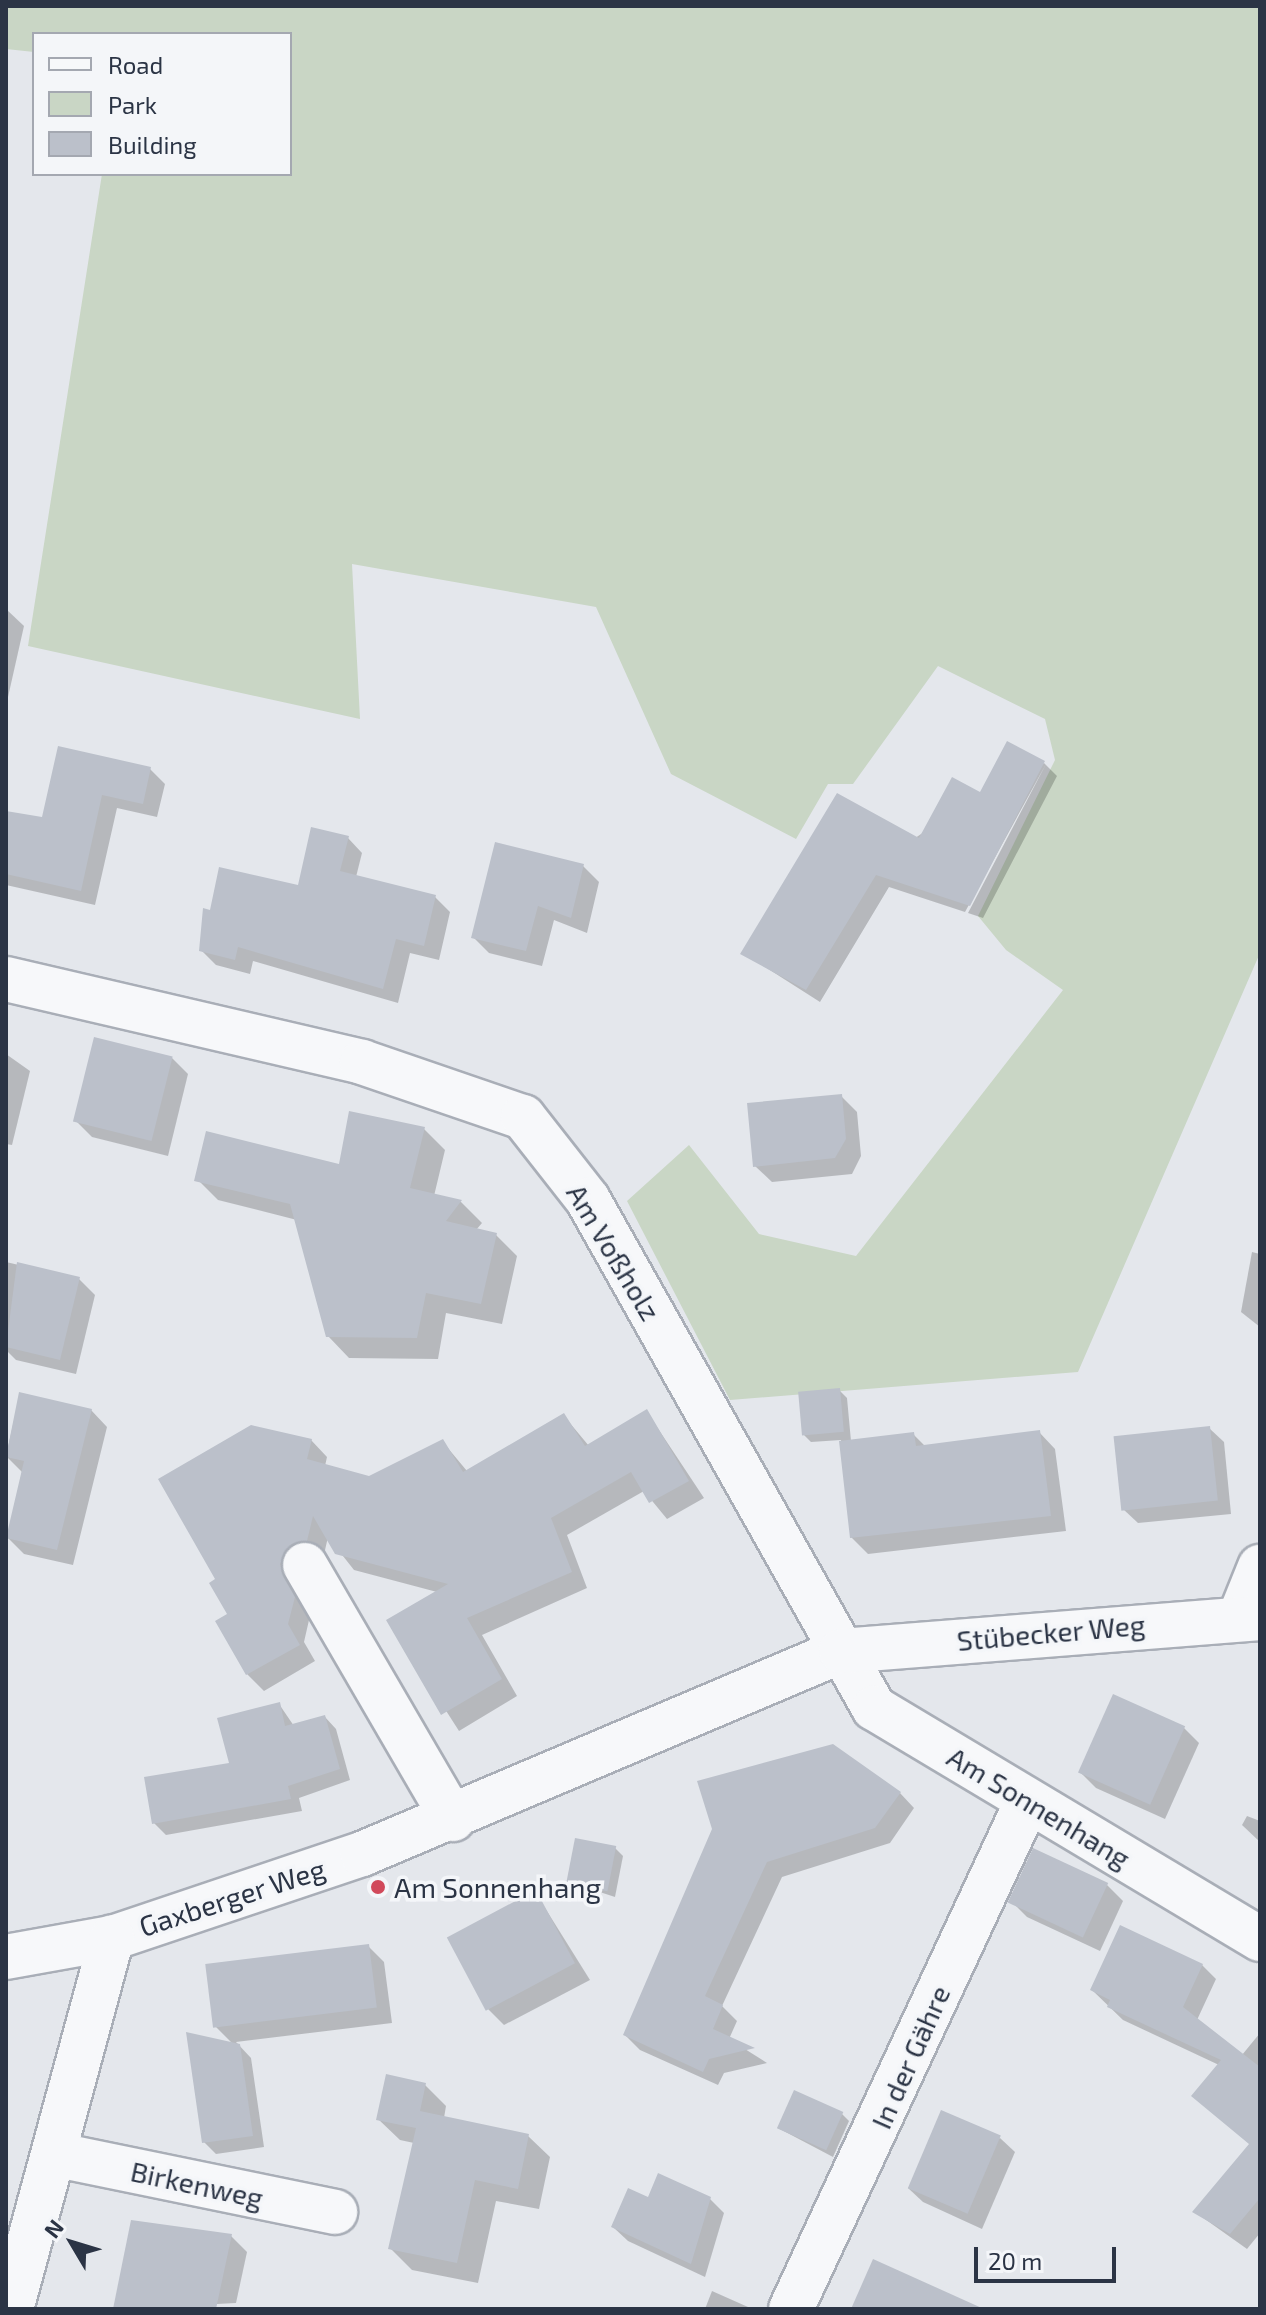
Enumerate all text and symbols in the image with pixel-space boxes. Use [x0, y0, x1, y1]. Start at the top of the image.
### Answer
legend [32, 32, 292, 176]
text: Road [108, 50, 163, 79]
text: Park [108, 90, 157, 119]
text: Building [108, 130, 197, 159]
street label: Am Voßholz [560, 1177, 668, 1327]
street label: Stübecker Weg [955, 1607, 1147, 1657]
street label: Am Sonnenhang [942, 1739, 1136, 1875]
street label: Gaxberger Weg [134, 1851, 330, 1943]
place label: Am Sonnenhang [394, 1870, 601, 1904]
marker: Am Sonnenhang [369, 1878, 387, 1896]
street label: In der Gähre [863, 1980, 957, 2134]
street label: Birkenweg [128, 2154, 266, 2214]
north arrow [32, 2203, 112, 2283]
text: N [38, 2214, 68, 2242]
scale bar [978, 2231, 1120, 2281]
text: 20 m [988, 2246, 1042, 2275]

